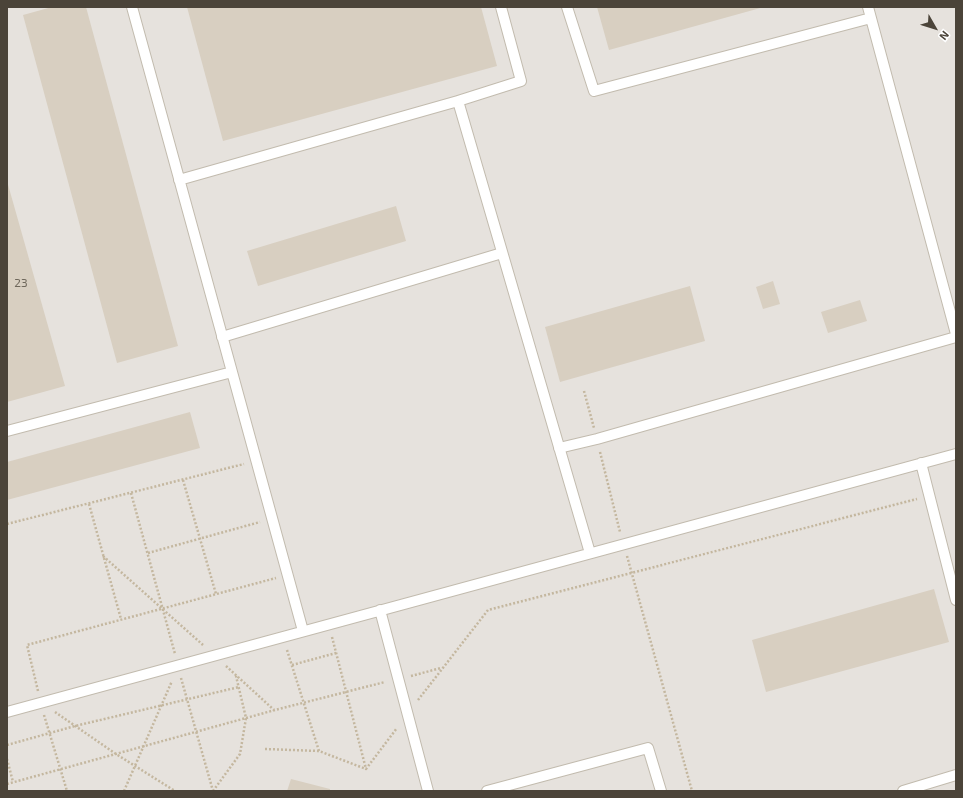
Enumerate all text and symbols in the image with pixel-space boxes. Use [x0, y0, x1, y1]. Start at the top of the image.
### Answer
north arrow [915, 8, 955, 48]
text: N [937, 29, 952, 43]
house number: 23 [14, 276, 28, 290]

